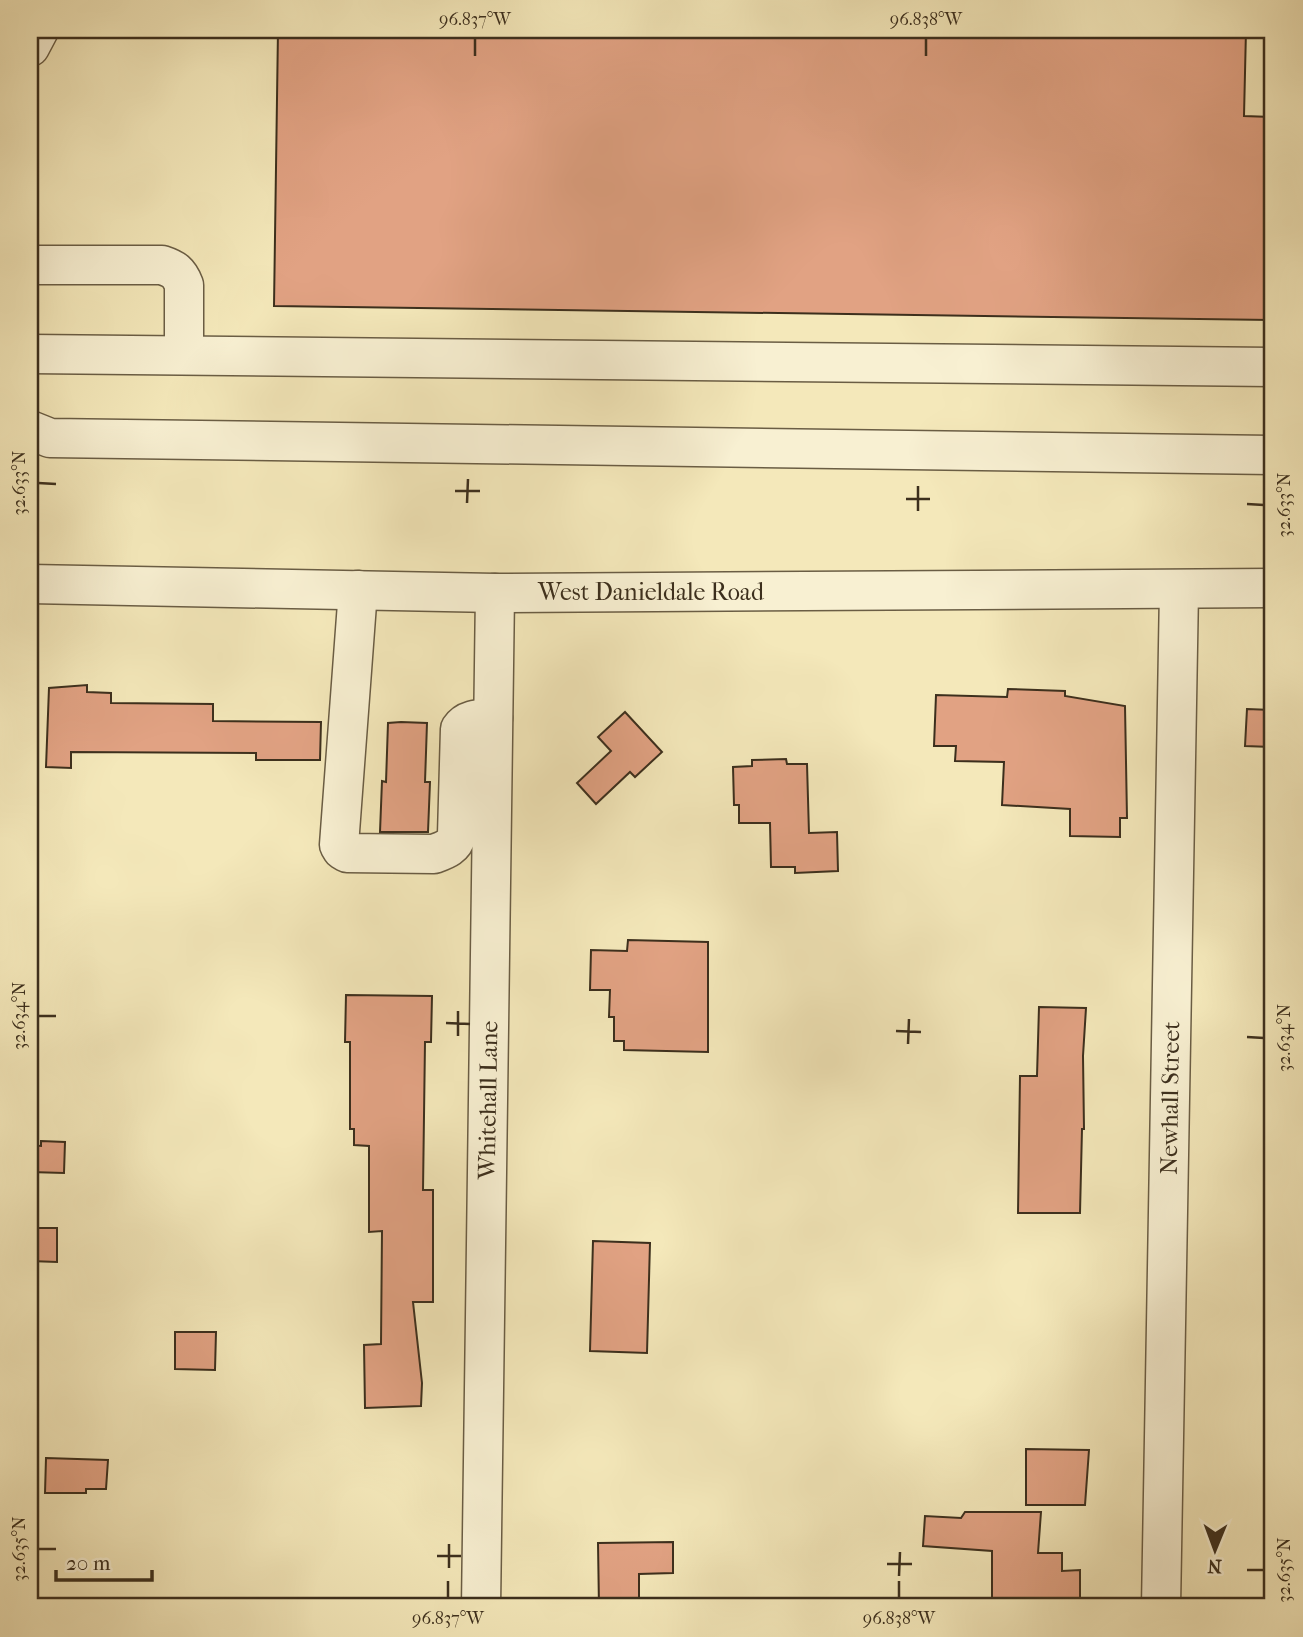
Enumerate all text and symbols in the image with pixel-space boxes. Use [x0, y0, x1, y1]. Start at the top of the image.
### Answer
text: 96.837°W [439, 9, 512, 30]
text: 96.838°W [890, 9, 964, 30]
text: 32.633°N [9, 450, 30, 515]
text: 32.633°N [1274, 472, 1295, 537]
street label: West Danieldale Road [537, 578, 765, 606]
text: 32.634°N [9, 982, 30, 1050]
text: 32.634°N [1274, 1004, 1295, 1072]
street label: Whitehall Lane [473, 1020, 503, 1181]
street label: Newhall Street [1155, 1021, 1185, 1175]
north arrow [1180, 1514, 1250, 1584]
text: 32.635°N [9, 1516, 30, 1582]
text: 32.635°N [1274, 1537, 1295, 1603]
scale bar [56, 1539, 152, 1583]
text: 20 m [66, 1551, 111, 1575]
text: N [1207, 1555, 1222, 1577]
text: 96.837°W [412, 1608, 485, 1629]
text: 96.838°W [863, 1608, 937, 1629]

